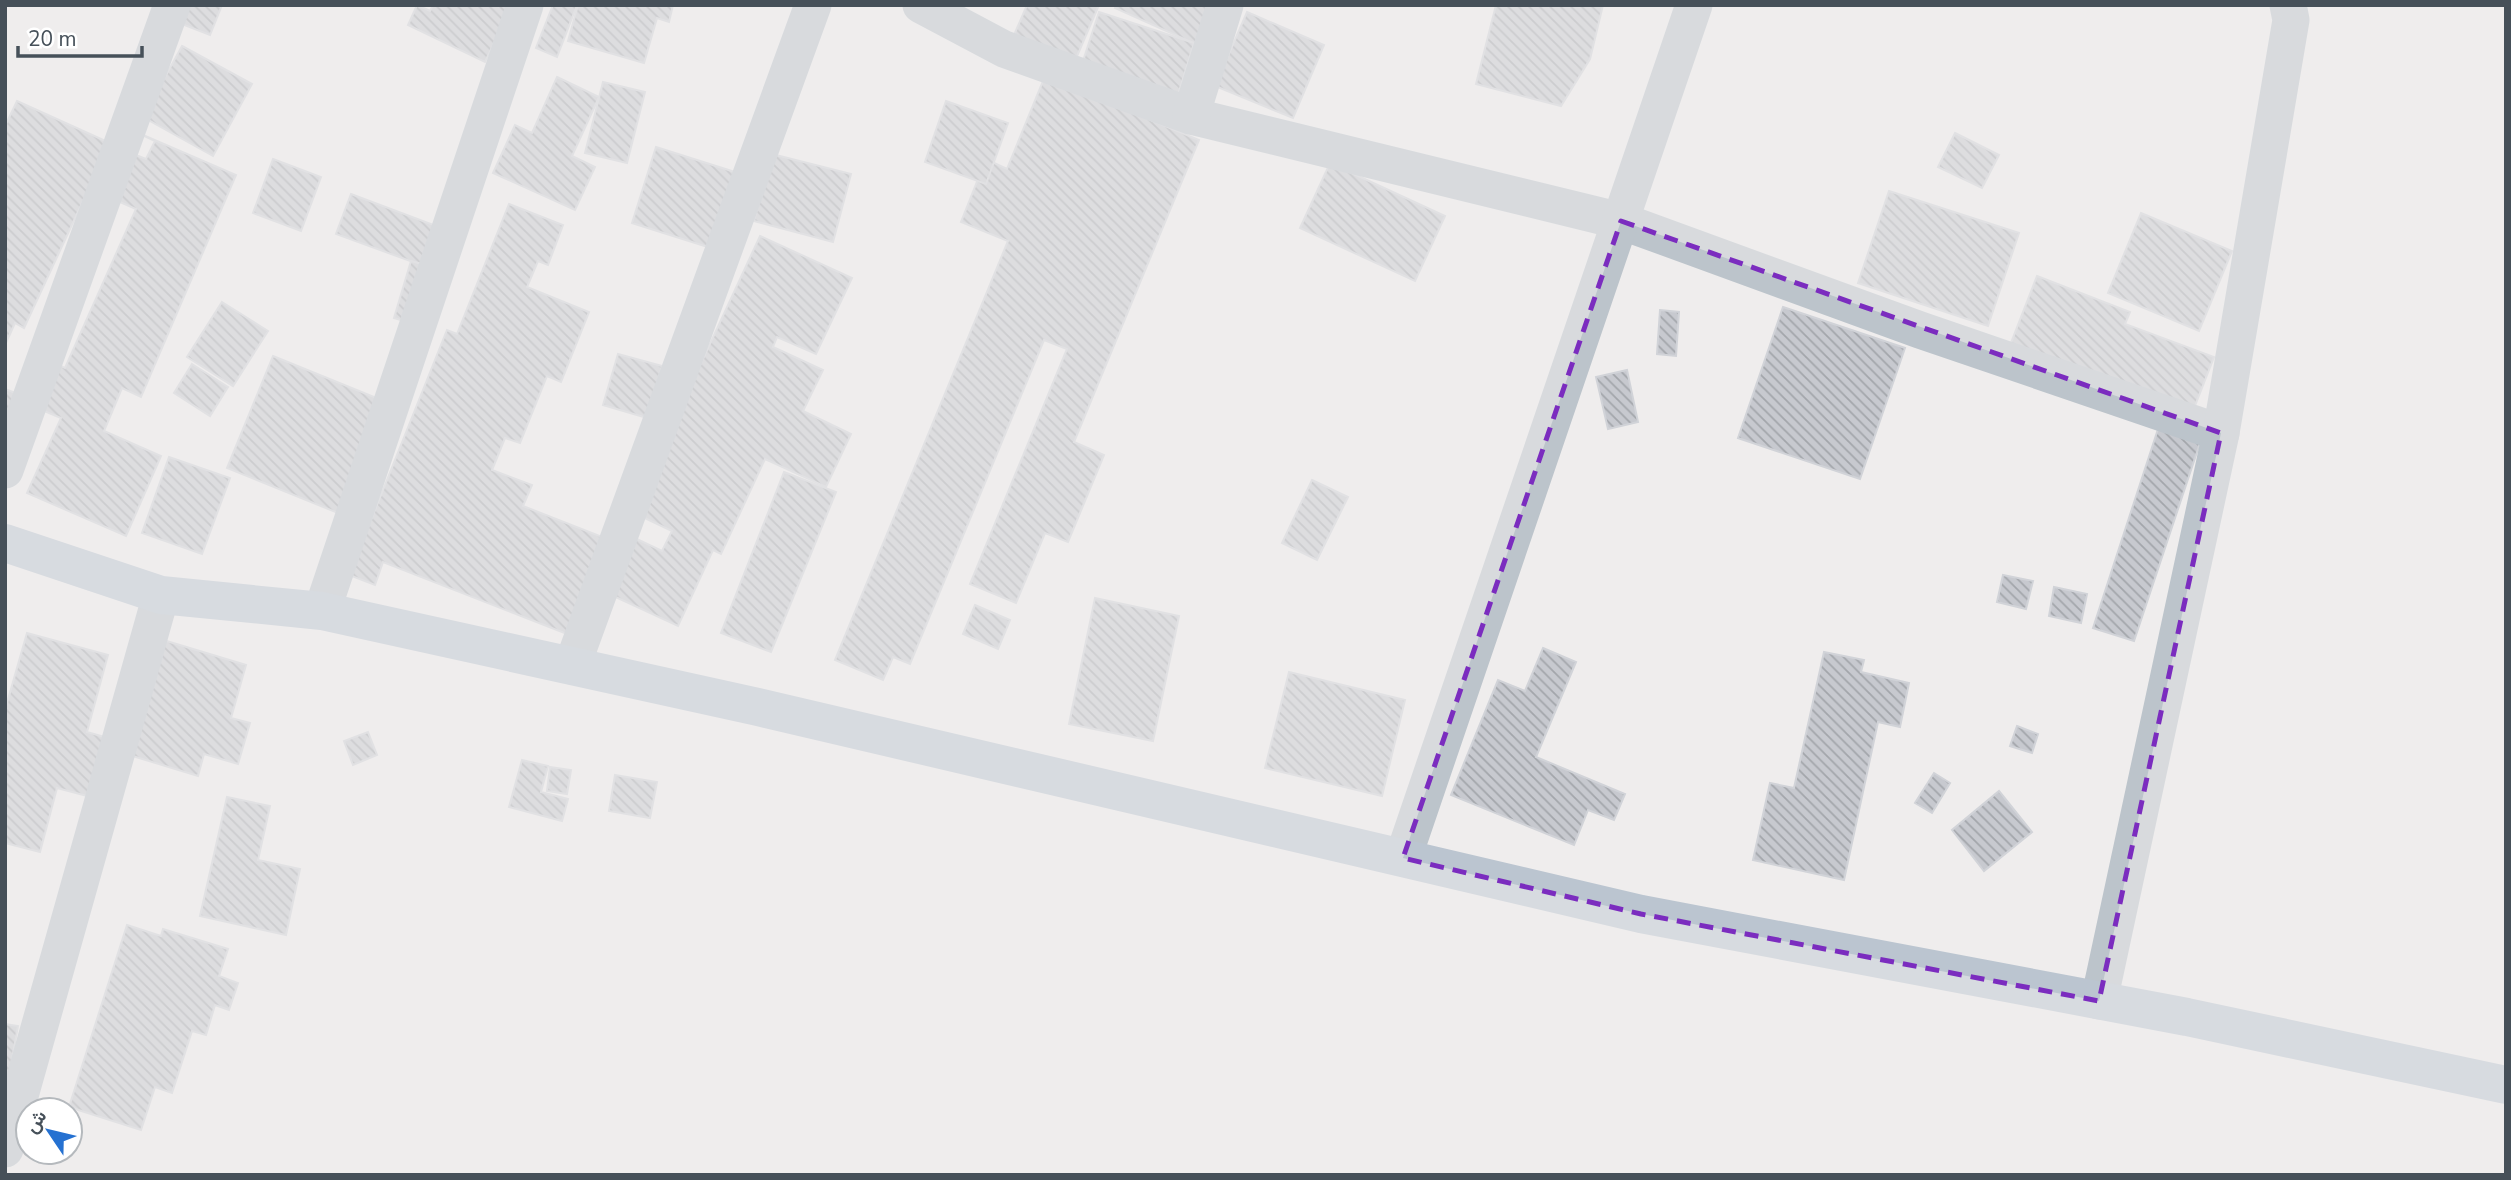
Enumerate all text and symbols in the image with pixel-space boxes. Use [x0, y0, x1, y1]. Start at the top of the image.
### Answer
scale bar [18, 14, 142, 58]
text: 20 m [28, 25, 77, 53]
north arrow [14, 1096, 84, 1166]
text: ش [19, 1105, 53, 1139]

